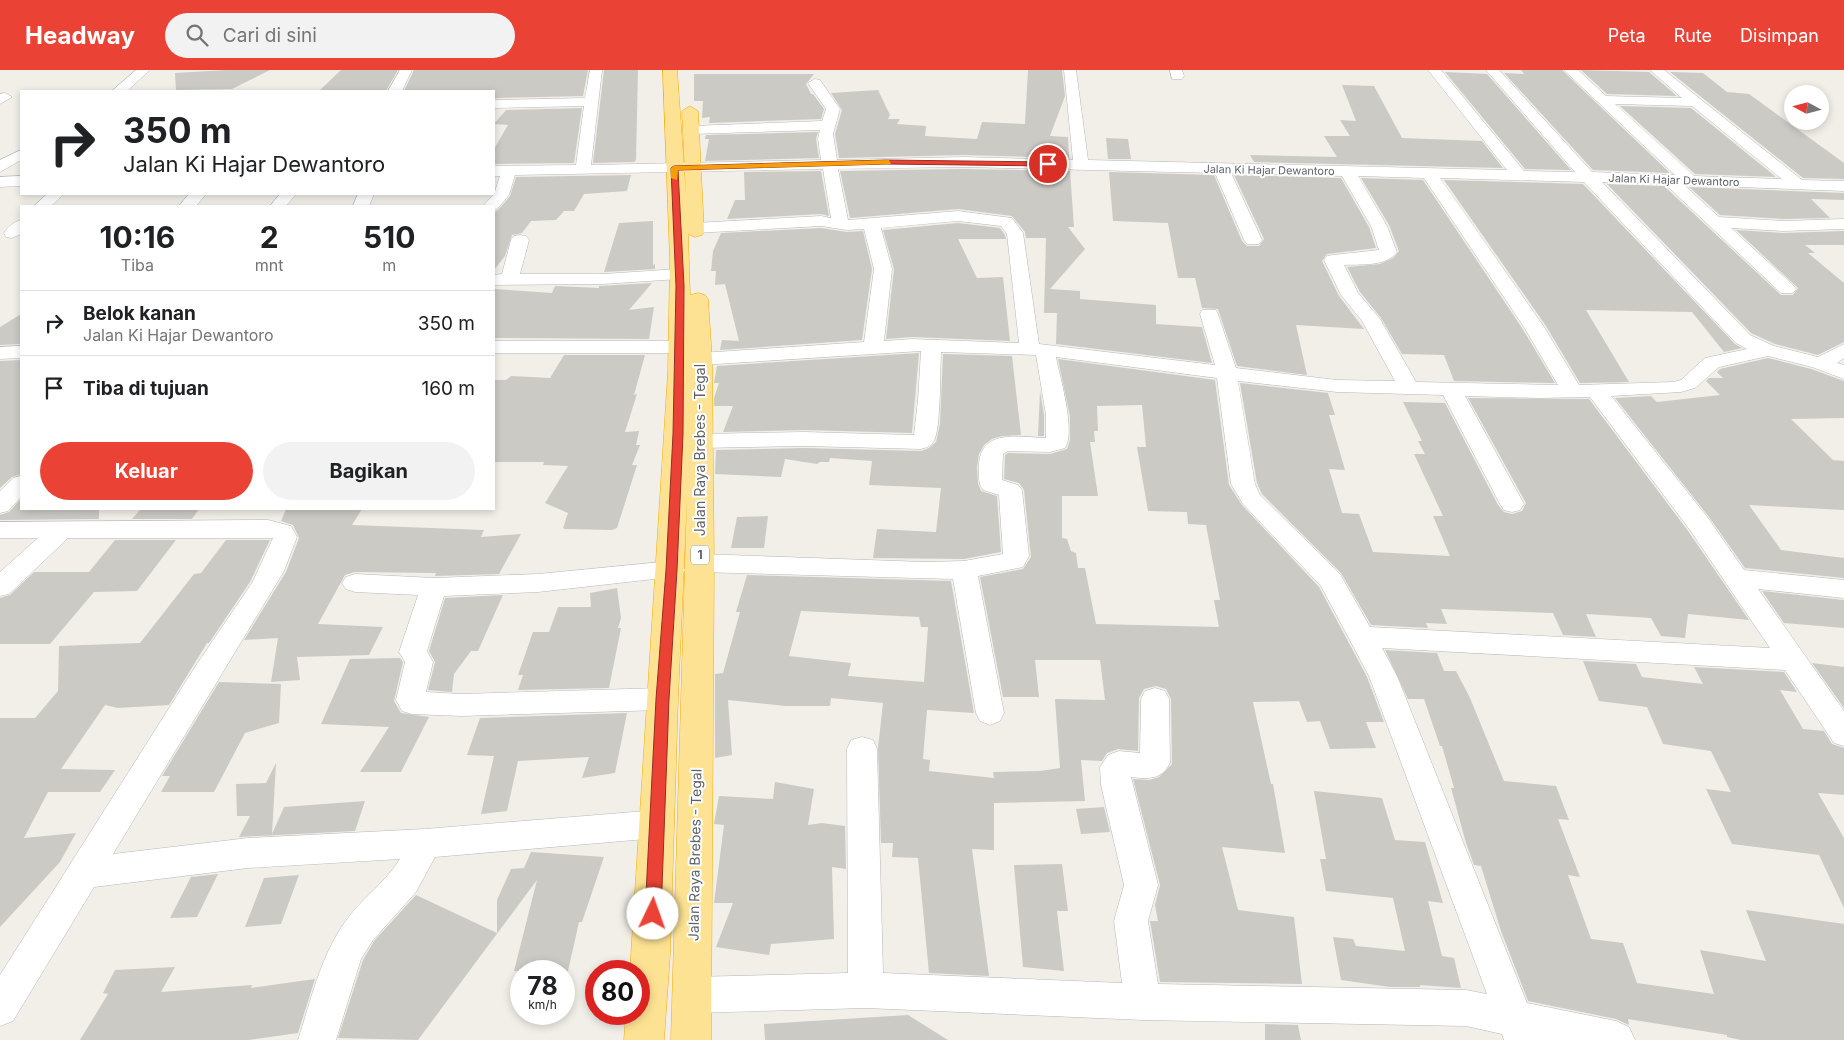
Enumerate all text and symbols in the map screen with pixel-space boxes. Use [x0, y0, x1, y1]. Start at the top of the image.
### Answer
search box [165, 13, 515, 58]
text: Headway [25, 21, 135, 50]
icon: search [183, 21, 211, 49]
text: Cari di sini [223, 24, 317, 47]
text: Peta [1608, 25, 1646, 46]
text: Rute [1674, 25, 1712, 46]
text: Disimpan [1740, 25, 1819, 46]
north arrow [1784, 85, 1829, 130]
map controls [1784, 85, 1829, 130]
text: 350 m [123, 109, 232, 151]
icon: right [40, 110, 105, 175]
pin [1027, 143, 1069, 185]
icon: arrive [1034, 150, 1062, 178]
text: Jalan Ki Hajar Dewantoro [123, 151, 385, 177]
street label: Jalan Ki Hajar Dewantoro [1203, 162, 1335, 178]
street label: Jalan Ki Hajar Dewantoro [1608, 171, 1740, 189]
text: 10:16 [100, 219, 175, 255]
text: 2 [260, 219, 279, 255]
text: 510 [363, 219, 415, 255]
text: Tiba [121, 255, 154, 275]
text: mnt [255, 255, 283, 275]
text: m [382, 255, 396, 275]
text: Belok kanan [83, 302, 196, 325]
icon: right [40, 309, 68, 337]
text: 350 m [418, 312, 475, 335]
text: Jalan Ki Hajar Dewantoro [83, 325, 274, 345]
street label: Jalan Raya Brebes - Tegal [691, 364, 708, 536]
icon: arrive [40, 374, 68, 402]
text: Tiba di tujuan [83, 377, 209, 400]
text: 160 m [422, 377, 475, 400]
button: Keluar [40, 442, 253, 500]
button: Bagikan [263, 442, 475, 500]
road number: 1 [691, 546, 709, 564]
street label: Jalan Raya Brebes - Tegal [684, 769, 705, 941]
position arrow [626, 887, 678, 939]
speed limit sign: 80 [585, 960, 650, 1025]
text: 78 [527, 971, 558, 1001]
text: km/h [528, 997, 557, 1012]

